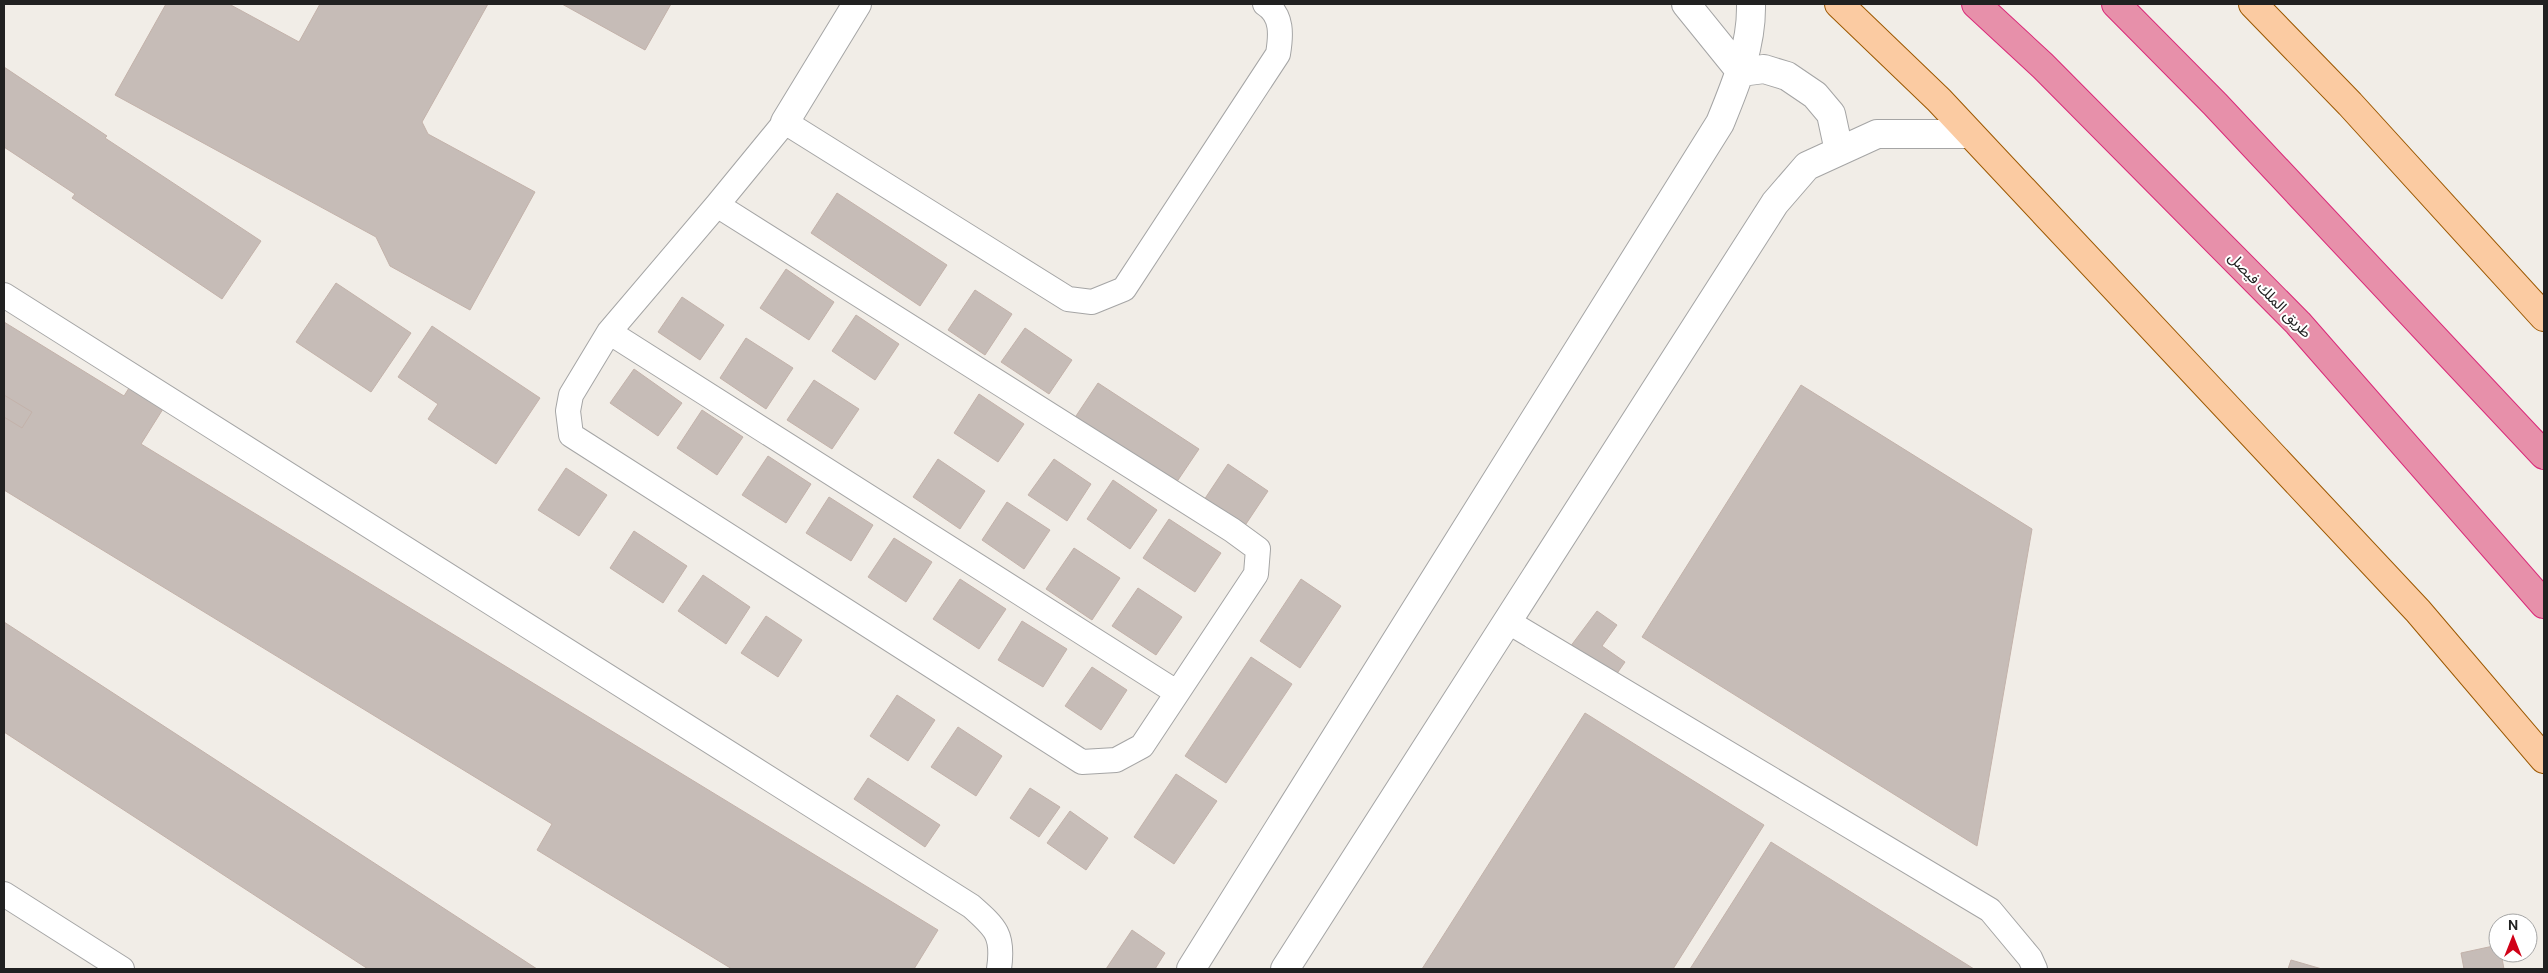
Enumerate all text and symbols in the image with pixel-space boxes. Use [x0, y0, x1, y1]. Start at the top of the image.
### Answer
street label: طريق الملك فيصل [2224, 248, 2316, 342]
north arrow [2488, 913, 2538, 963]
text: N [2508, 916, 2518, 934]

